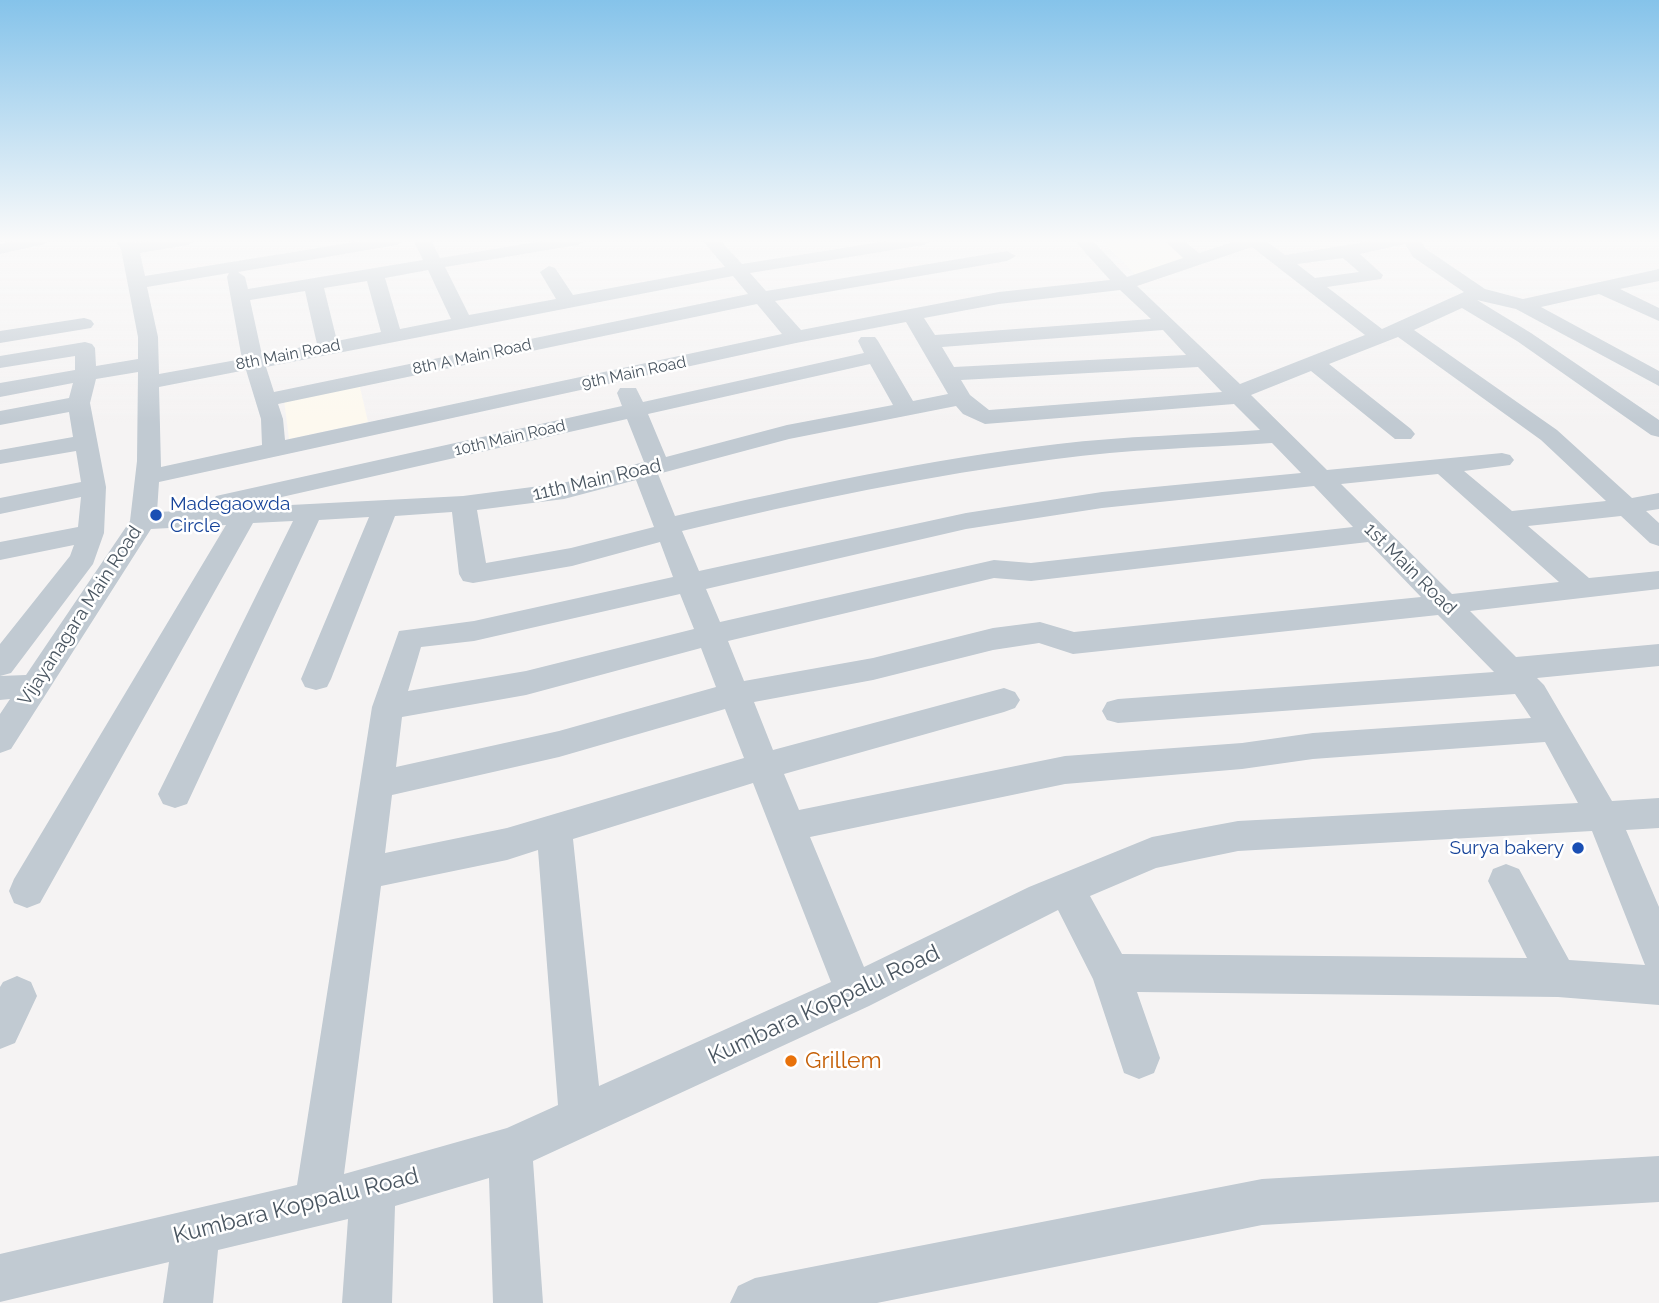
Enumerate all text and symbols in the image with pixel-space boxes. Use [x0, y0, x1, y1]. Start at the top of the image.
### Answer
street label: 8th Main Road [234, 335, 342, 375]
street label: 8th A Main Road [411, 335, 533, 379]
street label: 9th Main Road [580, 353, 688, 393]
street label: 10th Main Road [453, 416, 567, 460]
street label: 11th Main Road [531, 454, 663, 506]
place label: Madegaowda Circle [170, 493, 290, 537]
marker: Madegaowda Circle [148, 507, 164, 523]
street label: 1st Main Road [1359, 518, 1461, 620]
street label: Vijayanagara Main Road [13, 522, 147, 710]
place label: Surya bakery [1450, 837, 1564, 859]
marker: Surya bakery [1570, 840, 1586, 856]
street label: Kumbara Koppalu Road [704, 939, 944, 1071]
place label: Grillem [805, 1047, 882, 1075]
marker: Grillem [783, 1053, 799, 1069]
street label: Kumbara Koppalu Road [170, 1162, 422, 1250]

